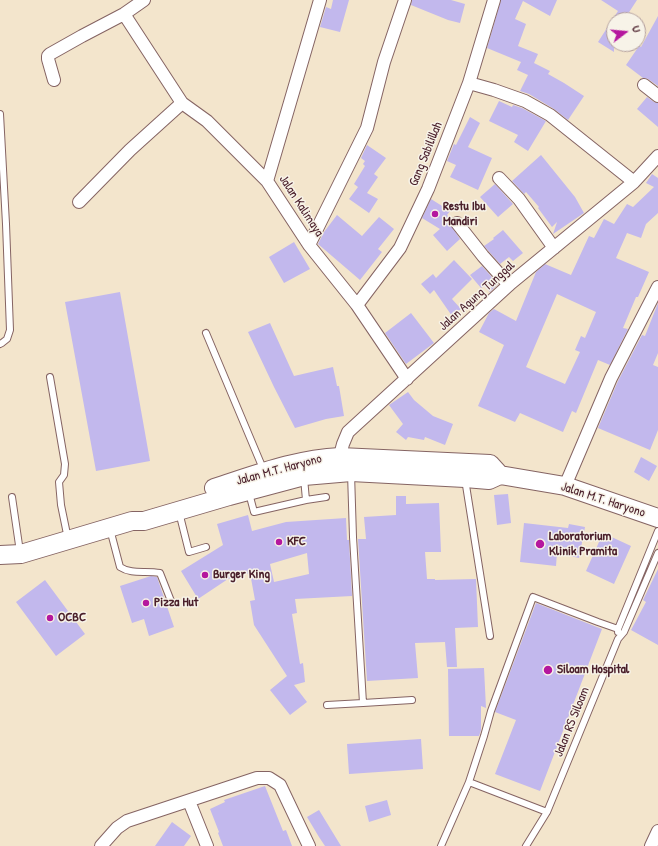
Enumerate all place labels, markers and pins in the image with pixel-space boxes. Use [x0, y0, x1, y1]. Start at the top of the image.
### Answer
place label: Restu Ibu Mandiri [443, 199, 485, 230]
marker: Restu Ibu Mandiri [430, 209, 440, 219]
place label: Laboratorium Klinik Pramita [549, 529, 617, 560]
place label: KFC [287, 534, 306, 550]
marker: KFC [274, 537, 284, 547]
marker: Laboratorium Klinik Pramita [534, 538, 546, 550]
place label: Burger King [213, 567, 270, 583]
marker: Burger King [200, 570, 210, 580]
place label: Pizza Hut [154, 595, 198, 611]
marker: Pizza Hut [141, 598, 151, 608]
place label: OCBC [58, 610, 86, 626]
marker: OCBC [45, 613, 55, 623]
place label: Siloam Hospital [557, 662, 629, 678]
marker: Siloam Hospital [542, 664, 554, 676]

